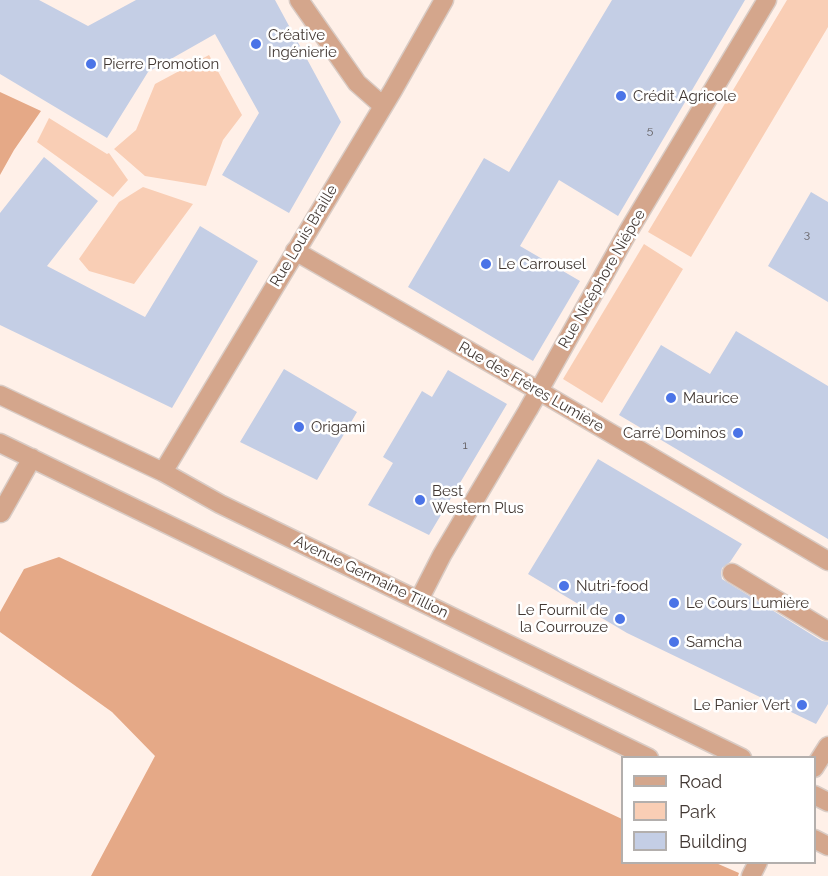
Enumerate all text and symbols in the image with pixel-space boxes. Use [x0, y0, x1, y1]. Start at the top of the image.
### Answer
place label: Créative Ingénierie [268, 26, 337, 61]
marker: Créative Ingénierie [249, 37, 263, 51]
place label: Pierre Promotion [103, 55, 219, 73]
marker: Pierre Promotion [84, 57, 98, 71]
place label: Crédit Agricole [633, 87, 736, 105]
marker: Crédit Agricole [614, 89, 628, 103]
house number: 5 [647, 123, 653, 137]
street label: Rue Louis Braille [267, 182, 341, 290]
street label: Rue Nicéphore Niépce [555, 206, 649, 352]
house number: 3 [804, 227, 810, 241]
place label: Le Carrousel [498, 255, 586, 273]
marker: Le Carrousel [479, 257, 493, 271]
street label: Rue des Frères Lumière [455, 338, 607, 436]
place label: Maurice [683, 389, 739, 407]
marker: Maurice [664, 391, 678, 405]
place label: Origami [311, 418, 365, 436]
marker: Origami [292, 420, 306, 434]
place label: Carré Dominos [623, 424, 726, 442]
marker: Carré Dominos [731, 426, 745, 440]
house number: 1 [462, 438, 468, 452]
place label: Best Western Plus [432, 482, 524, 517]
marker: Best Western Plus [413, 493, 427, 507]
street label: Avenue Germaine Tillion [291, 532, 451, 622]
place label: Nutri-food [576, 577, 648, 595]
marker: Nutri-food [557, 579, 571, 593]
place label: Le Cours Lumière [686, 594, 809, 612]
marker: Le Cours Lumière [667, 596, 681, 610]
place label: Le Fournil de la Courrouze [517, 601, 608, 636]
marker: Le Fournil de la Courrouze [613, 612, 627, 626]
place label: Samcha [686, 633, 742, 651]
marker: Samcha [667, 635, 681, 649]
place label: Le Panier Vert [693, 696, 790, 714]
marker: Le Panier Vert [795, 698, 809, 712]
legend [621, 756, 816, 864]
text: Road [679, 771, 722, 792]
text: Park [679, 801, 716, 822]
text: Building [679, 831, 747, 852]

